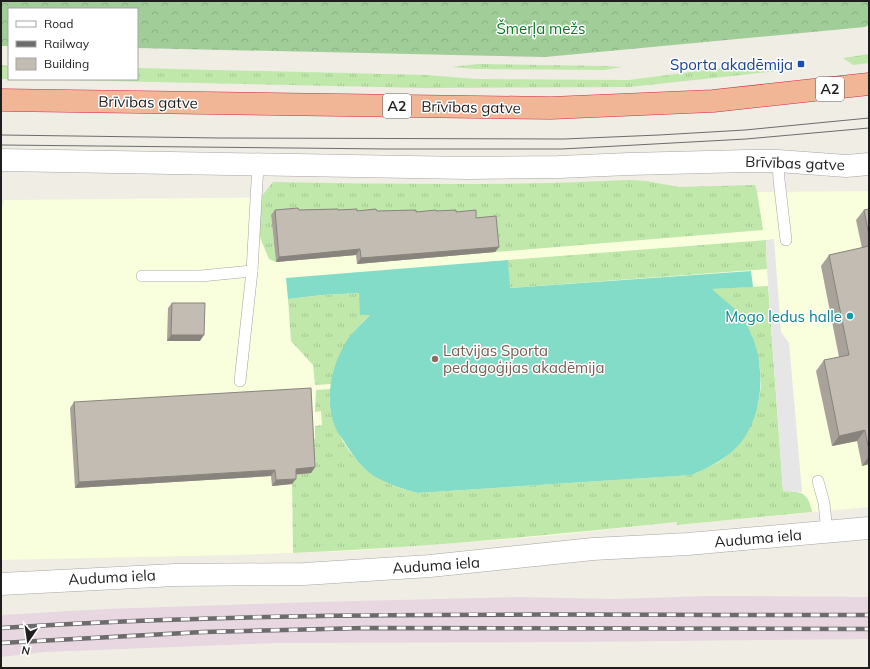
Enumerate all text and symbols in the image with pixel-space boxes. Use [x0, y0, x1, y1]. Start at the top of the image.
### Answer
legend [8, 8, 138, 80]
text: Road [44, 16, 73, 31]
park label: Šmerļa mežs [496, 19, 586, 38]
text: Railway [44, 36, 90, 51]
place label: Sporta akadēmija [670, 55, 793, 74]
text: Building [44, 56, 89, 71]
marker: Sporta akadēmija [796, 59, 806, 69]
road number: A2 [816, 77, 844, 101]
street label: Brīvības gatve [98, 92, 198, 112]
road number: A2 [383, 94, 411, 118]
street label: Brīvības gatve [421, 97, 521, 117]
street label: Brīvības gatve [745, 152, 845, 174]
place label: Mogo ledus halle [725, 307, 842, 326]
marker: Mogo ledus halle [845, 311, 855, 321]
place label: Latvijas Sporta pedagoģijas akadēmija [443, 341, 604, 377]
marker: Latvijas Sporta pedagoģijas akadēmija [430, 354, 440, 364]
street label: Auduma iela [713, 525, 803, 551]
street label: Auduma iela [392, 552, 480, 578]
street label: Auduma iela [68, 565, 156, 589]
north arrow [8, 621, 48, 661]
text: N [20, 643, 31, 658]

